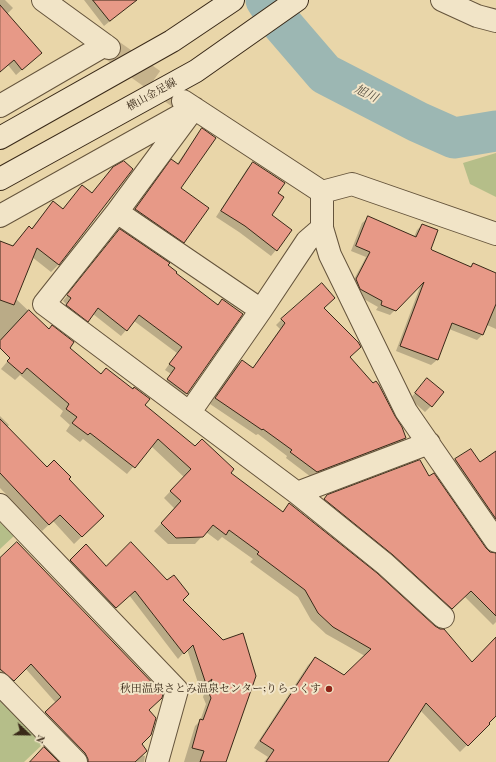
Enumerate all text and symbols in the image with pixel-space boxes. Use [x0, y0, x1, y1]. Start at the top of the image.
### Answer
street label: 横山金足線 [125, 76, 179, 114]
water label: 旭川 [352, 82, 380, 106]
place label: 秋田温泉さとみ温泉センター;りらっくす [120, 682, 321, 696]
marker: 秋田温泉さとみ温泉センター;りらっくす [324, 684, 334, 694]
north arrow [8, 714, 48, 754]
text: N [33, 733, 46, 745]

